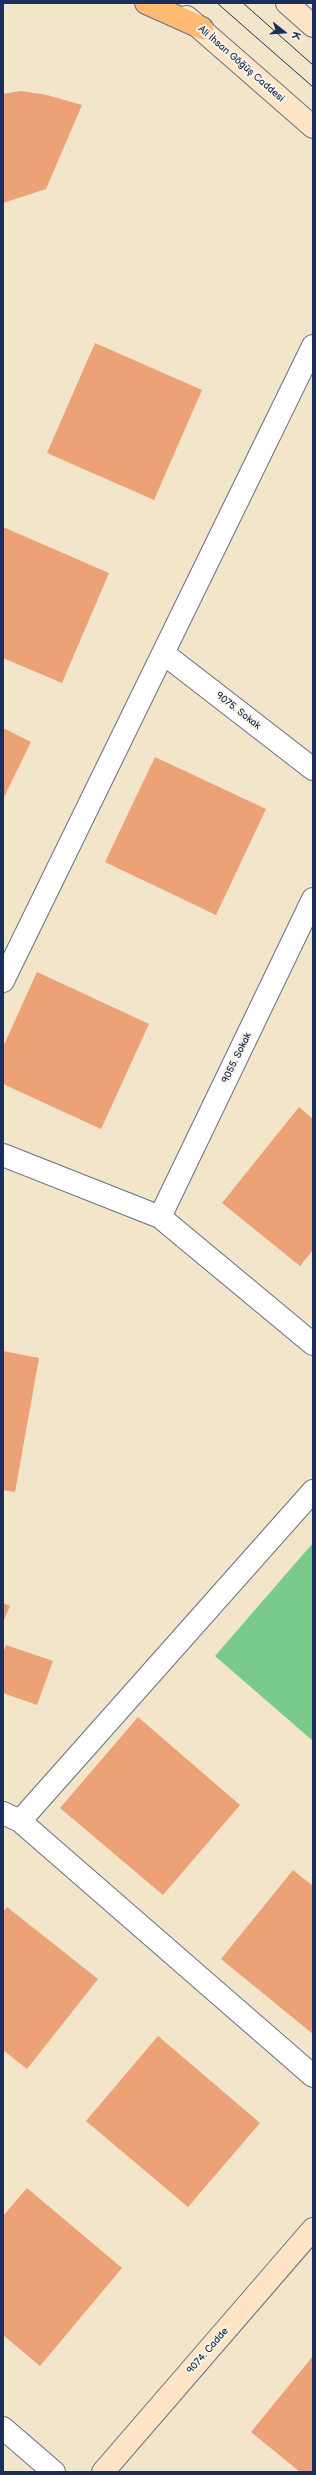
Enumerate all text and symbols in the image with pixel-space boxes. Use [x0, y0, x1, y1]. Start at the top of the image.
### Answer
north arrow [264, 12, 304, 52]
street label: Ali İhsan Göğüş Caddesi [195, 23, 287, 105]
text: K [289, 30, 303, 41]
street label: 9075. Sokak [213, 690, 263, 732]
street label: 9055. Sokak [220, 1031, 254, 1085]
street label: 9074. Cadde [185, 2325, 231, 2377]

